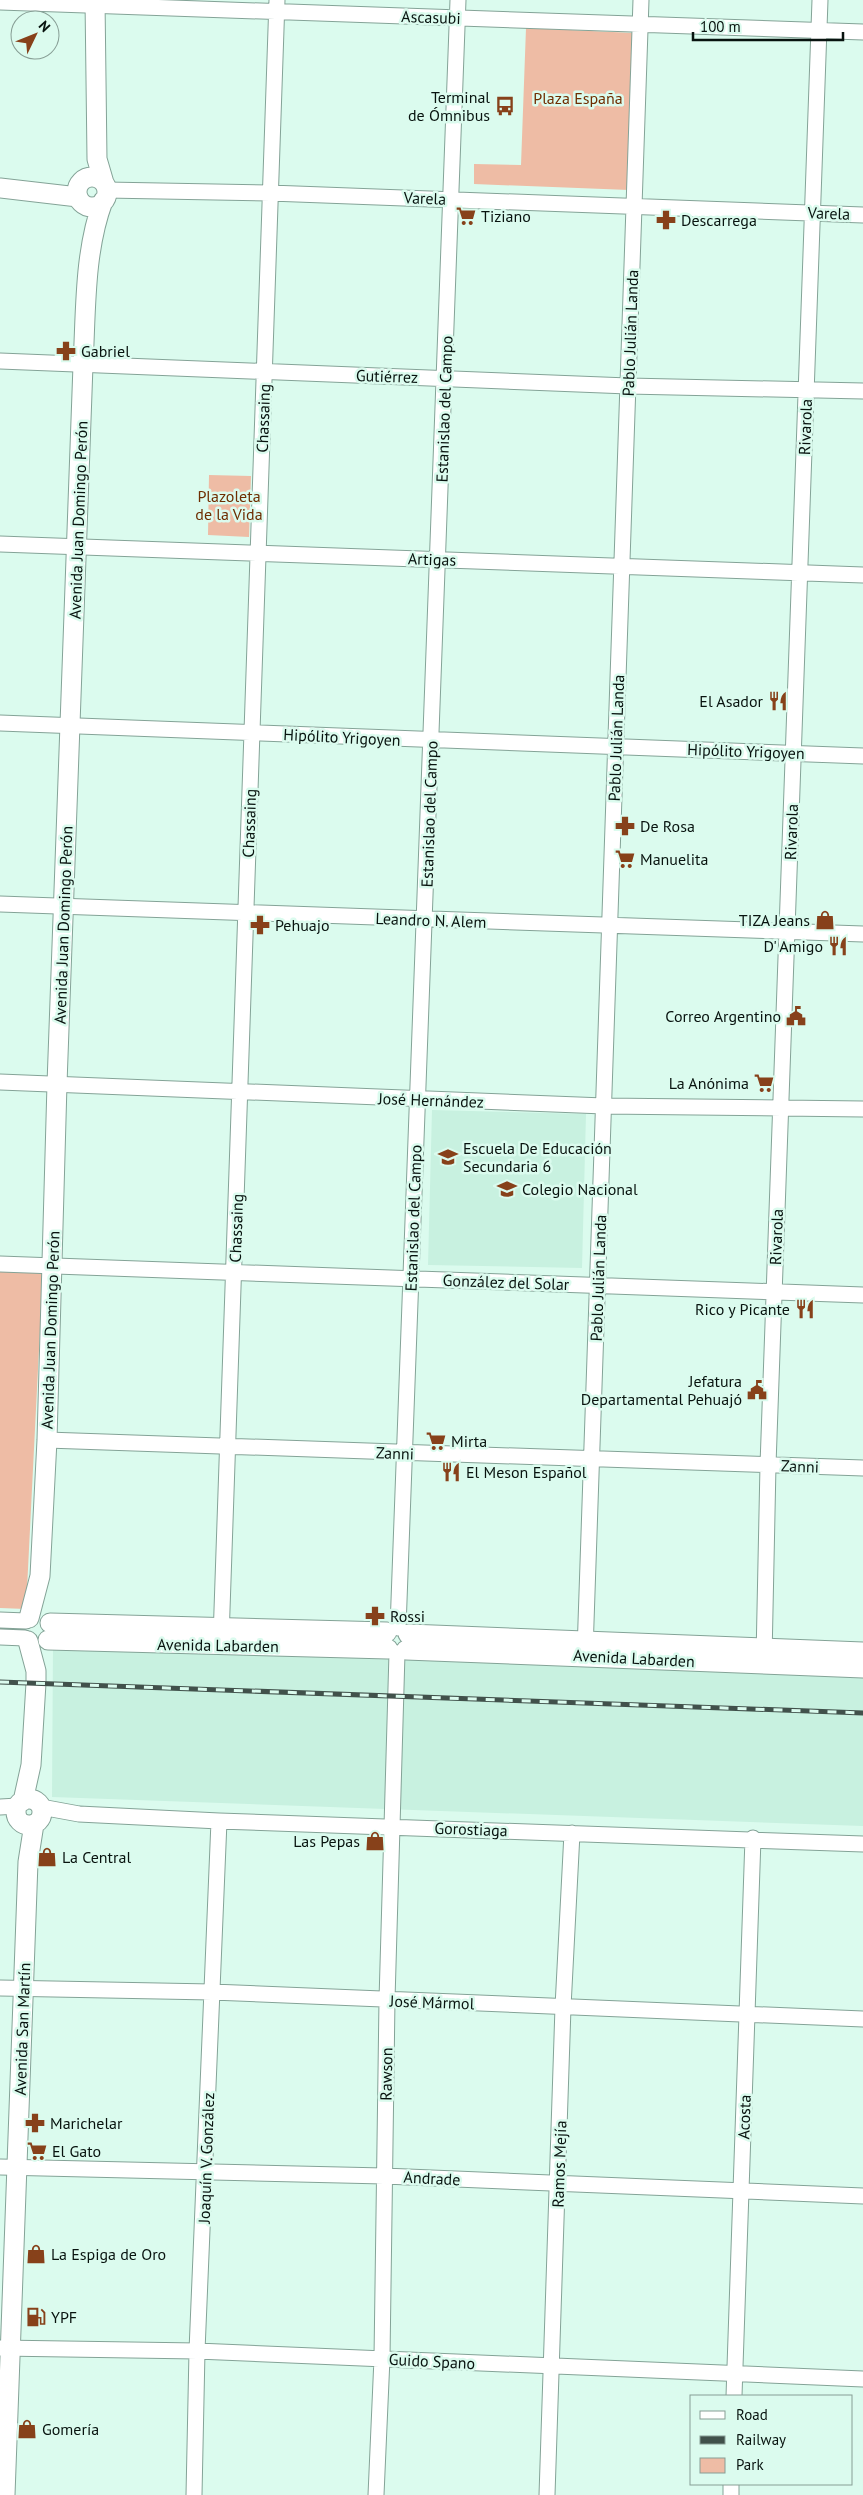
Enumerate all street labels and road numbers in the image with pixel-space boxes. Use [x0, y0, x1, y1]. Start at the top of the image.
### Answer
street label: Ascasubi [401, 6, 461, 28]
street label: Varela [402, 187, 447, 209]
street label: Varela [806, 202, 851, 224]
street label: Pablo Julián Landa [618, 269, 642, 397]
street label: Estanislao del Campo [431, 335, 457, 483]
street label: Gutiérrez [356, 365, 418, 387]
street label: Chassaing [252, 383, 274, 453]
street label: Rivarola [794, 399, 816, 455]
street label: Avenida Juan Domingo Perón [65, 421, 91, 619]
street label: Artigas [408, 548, 457, 570]
street label: Pablo Julián Landa [604, 674, 628, 802]
street label: Hipólito Yrigoyen [283, 724, 401, 750]
street label: Hipólito Yrigoyen [687, 739, 805, 763]
street label: Estanislao del Campo [416, 740, 442, 888]
street label: Chassaing [238, 788, 260, 858]
street label: Rivarola [780, 804, 802, 860]
street label: Avenida Juan Domingo Perón [50, 826, 76, 1024]
street label: Leandro N. Alem [375, 908, 487, 932]
street label: José Hernández [377, 1088, 484, 1112]
street label: Estanislao del Campo [400, 1144, 426, 1292]
street label: Chassaing [225, 1193, 247, 1263]
street label: Rivarola [765, 1209, 787, 1265]
street label: Pablo Julián Landa [586, 1214, 610, 1342]
street label: Avenida Juan Domingo Perón [37, 1231, 63, 1429]
street label: González del Solar [442, 1270, 570, 1294]
street label: Zanni [376, 1442, 414, 1464]
street label: Zanni [781, 1455, 819, 1477]
street label: Avenida Labarden [157, 1634, 279, 1656]
street label: Avenida Labarden [573, 1645, 695, 1671]
street label: Gorostiaga [434, 1818, 508, 1840]
street label: Avenida San Martín [10, 1962, 34, 2096]
street label: José Mármol [388, 1990, 475, 2013]
street label: Rawson [376, 2047, 396, 2101]
street label: Joaquín V. González [194, 2092, 218, 2225]
street label: Acosta [733, 2094, 755, 2140]
street label: Ramos Mejía [547, 2120, 571, 2208]
street label: Andrade [403, 2167, 461, 2189]
street label: Guido Spano [388, 2349, 476, 2373]

